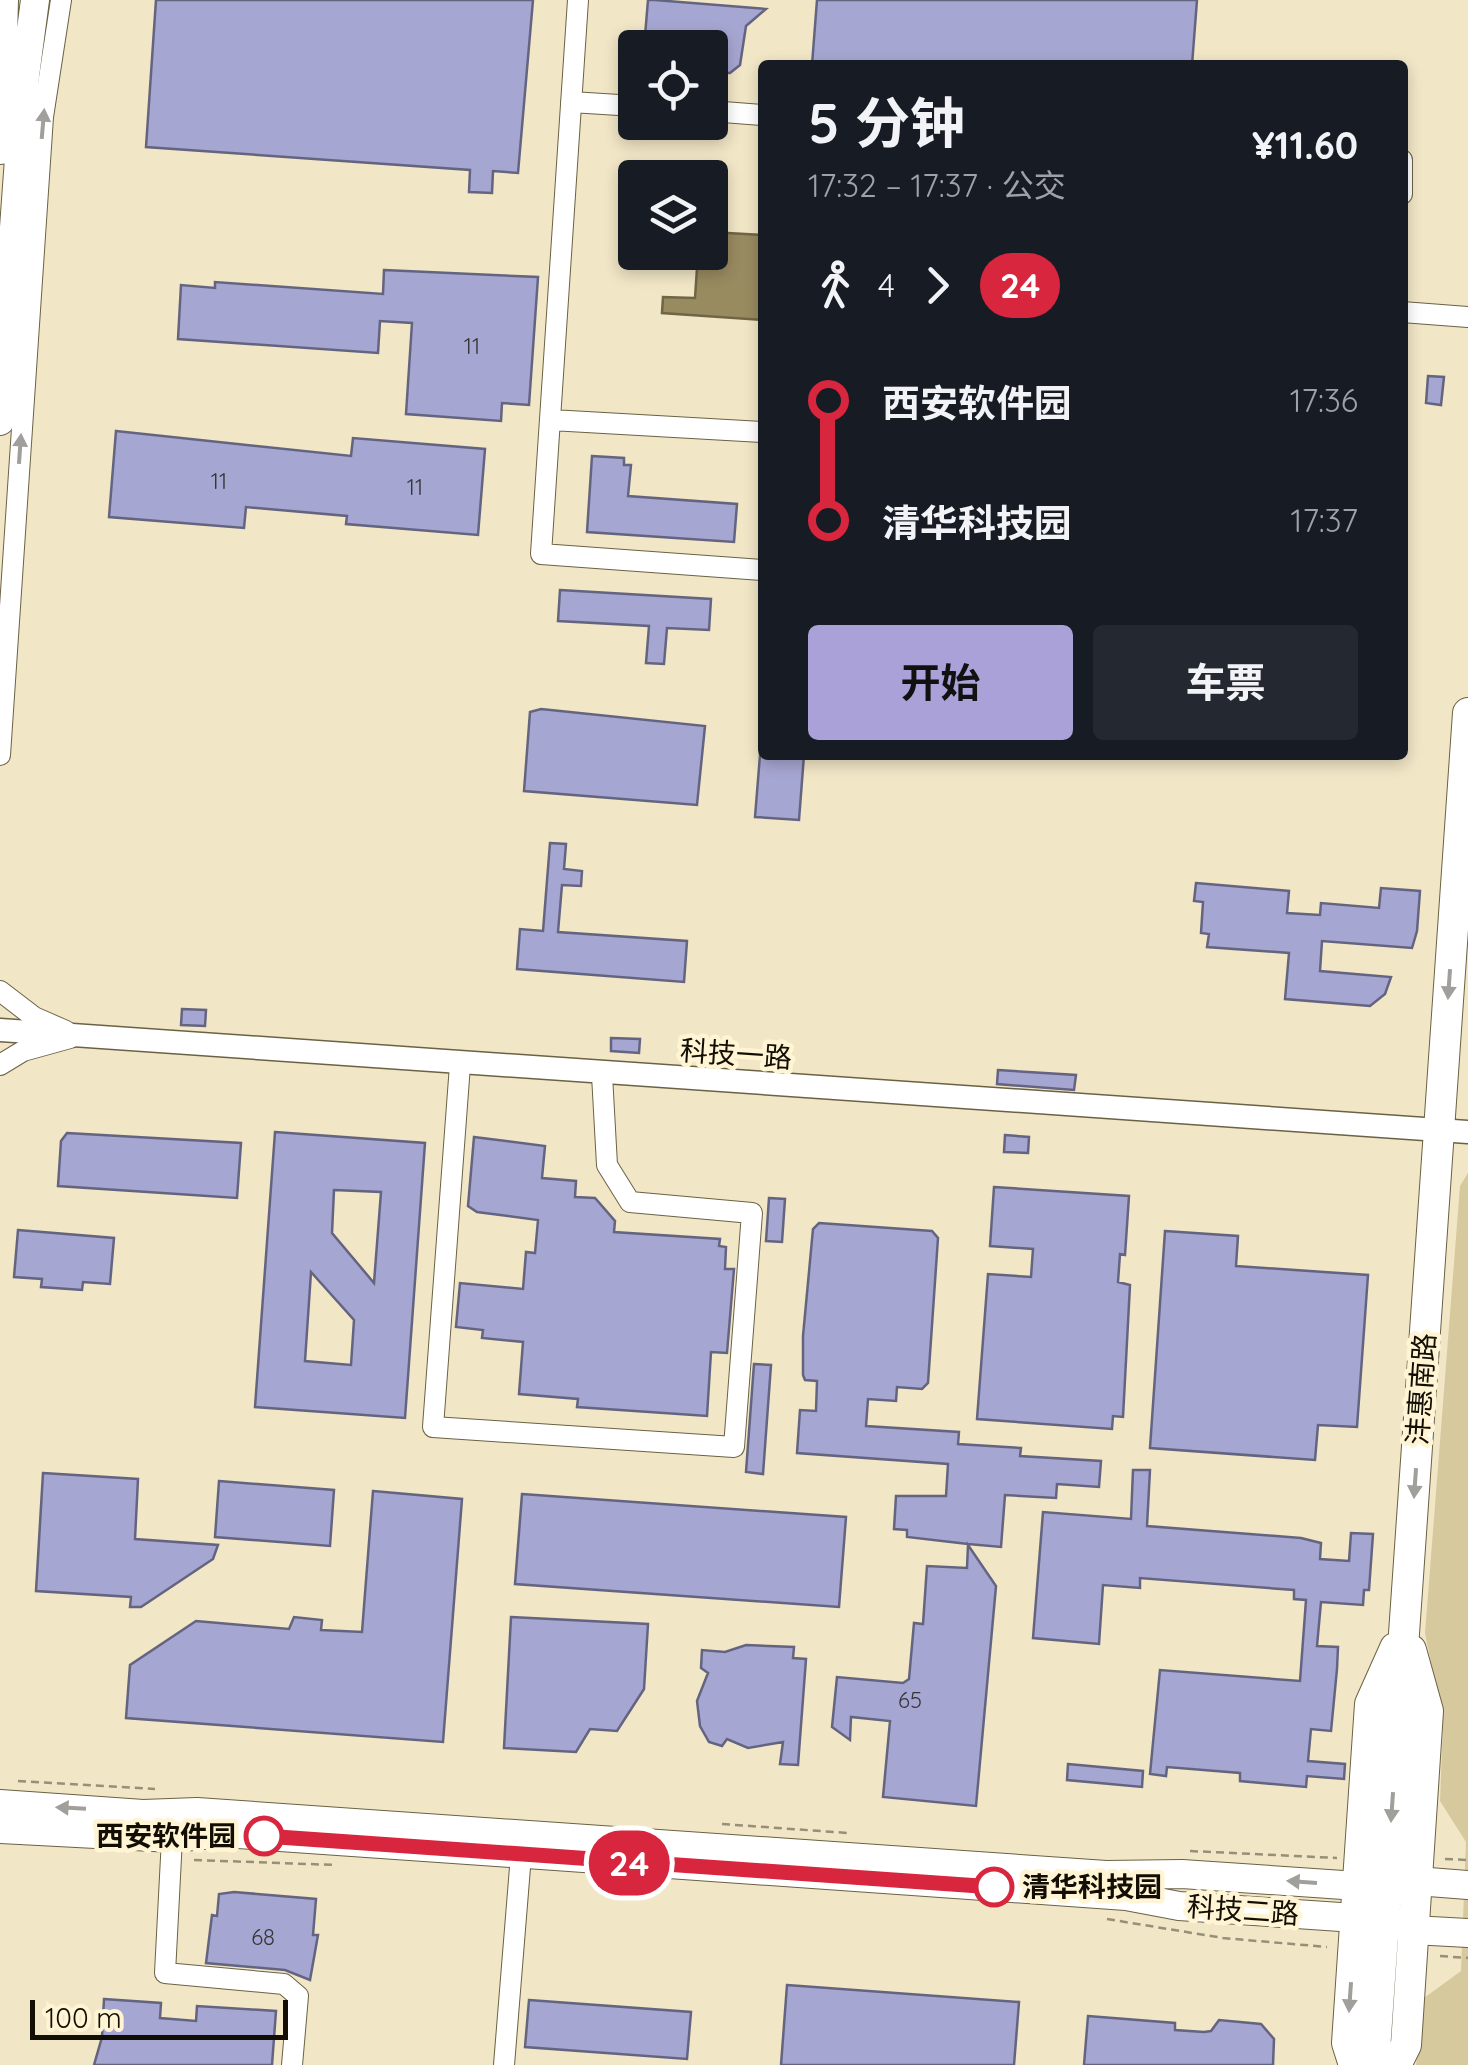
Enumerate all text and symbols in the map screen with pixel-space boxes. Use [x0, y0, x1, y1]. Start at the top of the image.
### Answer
map controls [618, 30, 728, 270]
button: locate [618, 30, 728, 140]
text: 5 分钟 [808, 88, 965, 157]
one-way arrow [35, 108, 51, 140]
text: ¥11.60 [1252, 121, 1358, 169]
button: layers [618, 160, 728, 270]
text: 17:32 – 17:37 · 公交 [808, 165, 1066, 205]
icon: walk [808, 258, 863, 313]
icon: forward [910, 258, 965, 313]
text: 24 [1000, 263, 1040, 307]
text: 4 [878, 265, 895, 305]
house number: 11 [464, 332, 480, 360]
text: 西安软件园 [882, 379, 1072, 427]
text: 17:36 [1290, 380, 1358, 420]
one-way arrow [13, 432, 29, 464]
house number: 11 [211, 467, 227, 495]
house number: 11 [407, 473, 423, 501]
text: 清华科技园 [882, 499, 1072, 547]
text: 17:37 [1291, 500, 1358, 540]
button: 开始 [808, 625, 1073, 740]
button: 车票 [1093, 625, 1358, 740]
one-way arrow [1441, 969, 1457, 1001]
street label: 科技一路 [679, 1032, 793, 1075]
street label: 沣惠南路 [1399, 1332, 1442, 1446]
one-way arrow [1407, 1468, 1423, 1500]
house number: 65 [898, 1686, 922, 1714]
one-way arrow [1384, 1792, 1400, 1824]
one-way arrow [55, 1800, 87, 1816]
marker: 西安软件园 [245, 1817, 283, 1855]
place label: 西安软件园 [96, 1818, 236, 1853]
line badge: 24 [584, 1830, 674, 1896]
text: 24 [609, 1841, 649, 1885]
marker: 清华科技园 [975, 1868, 1013, 1906]
place label: 清华科技园 [1022, 1869, 1162, 1904]
one-way arrow [1285, 1874, 1317, 1890]
street label: 科技二路 [1186, 1888, 1300, 1931]
house number: 68 [251, 1923, 275, 1951]
one-way arrow [1342, 1981, 1358, 2013]
scale bar [30, 1995, 288, 2040]
text: 100 m [45, 2000, 122, 2035]

